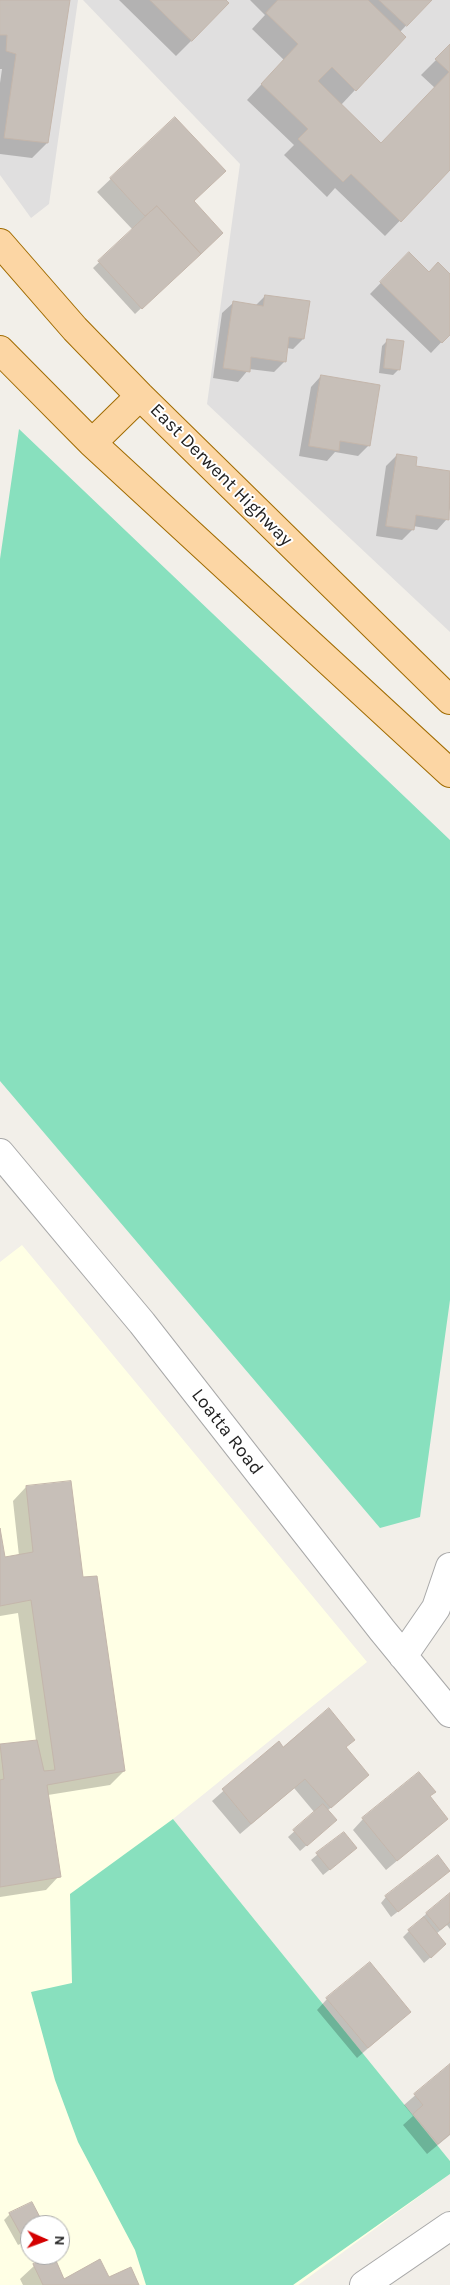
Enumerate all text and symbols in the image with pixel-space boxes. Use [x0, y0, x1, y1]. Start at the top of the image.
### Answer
street label: East Derwent Highway [145, 399, 297, 551]
street label: Loatta Road [186, 1385, 268, 1479]
north arrow [20, 2215, 70, 2265]
text: N [51, 2235, 68, 2246]

